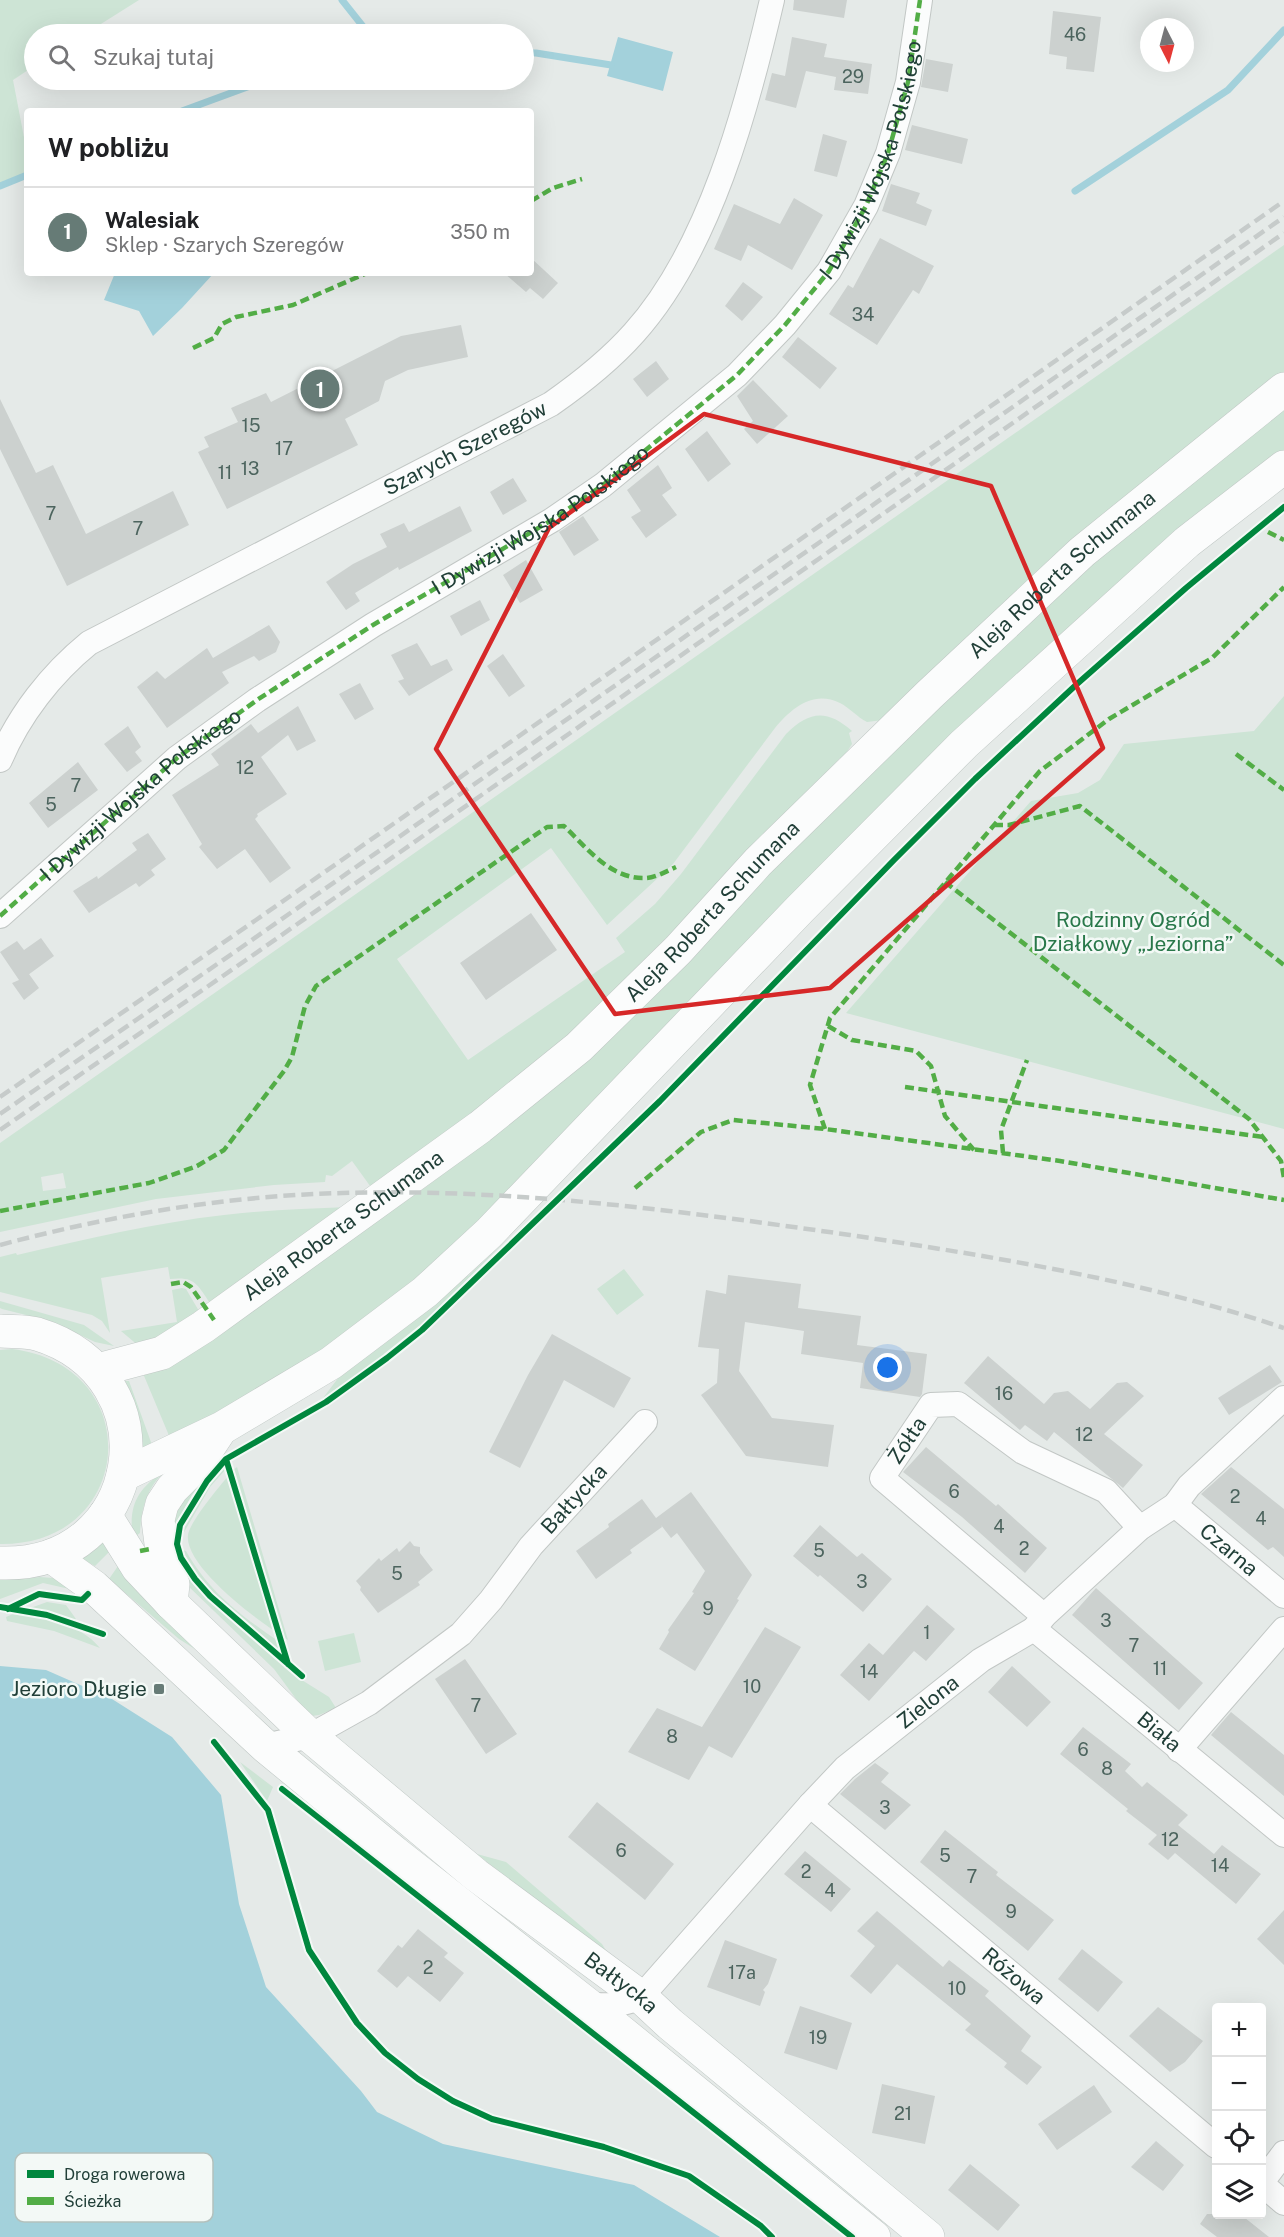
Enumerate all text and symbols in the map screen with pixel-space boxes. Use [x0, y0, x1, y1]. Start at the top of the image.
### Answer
north arrow [1140, 18, 1194, 72]
search box [24, 24, 534, 90]
house number: 46 [1064, 24, 1086, 45]
street label: I Dywizji Wojska Polskiego [814, 39, 926, 284]
icon: search [45, 41, 78, 74]
text: Szukaj tutaj [93, 44, 214, 70]
house number: 29 [842, 66, 864, 87]
text: W pobliżu [48, 132, 169, 163]
text: Walesiak [105, 207, 200, 233]
text: 1 [63, 220, 72, 244]
text: 350 m [450, 220, 510, 244]
text: Sklep · Szarych Szeregów [105, 233, 344, 257]
house number: 34 [852, 304, 874, 325]
pin: 1 [300, 366, 340, 412]
street label: Szarych Szeregów [379, 395, 551, 500]
house number: 15 [242, 415, 260, 436]
house number: 17 [275, 438, 293, 459]
street label: I Dywizji Wojska Polskiego [427, 440, 654, 600]
house number: 13 [241, 458, 259, 479]
house number: 11 [218, 462, 232, 483]
street label: Aleja Roberta Schumana [963, 485, 1160, 663]
house number: 7 [46, 503, 56, 524]
house number: 7 [133, 518, 143, 539]
street label: I Dywizji Wojska Polskiego [35, 703, 246, 886]
house number: 12 [236, 757, 254, 778]
house number: 7 [71, 775, 81, 796]
house number: 5 [45, 794, 57, 815]
street label: Aleja Roberta Schumana [620, 815, 805, 1007]
park label: Rodzinny Ogród Działkowy „Jeziorna” [1033, 907, 1233, 956]
street label: Aleja Roberta Schumana [238, 1144, 448, 1306]
your location [873, 1353, 902, 1382]
house number: 16 [995, 1383, 1013, 1404]
street label: Żółta [882, 1412, 931, 1468]
house number: 12 [1075, 1424, 1093, 1445]
street label: Bałtycka [535, 1459, 612, 1539]
house number: 6 [948, 1481, 960, 1502]
house number: 2 [1230, 1486, 1240, 1507]
house number: 4 [1255, 1508, 1267, 1529]
house number: 4 [993, 1516, 1005, 1537]
street label: Czarna [1195, 1518, 1263, 1581]
house number: 2 [1019, 1538, 1029, 1559]
house number: 5 [813, 1540, 825, 1561]
house number: 5 [391, 1563, 403, 1584]
house number: 3 [856, 1571, 868, 1592]
house number: 9 [702, 1598, 714, 1619]
house number: 3 [1100, 1610, 1112, 1631]
house number: 1 [923, 1622, 931, 1643]
house number: 7 [1129, 1635, 1139, 1656]
house number: 11 [1153, 1658, 1167, 1679]
house number: 14 [860, 1661, 878, 1682]
street label: Zielona [892, 1670, 964, 1734]
place label: Jezioro Długie [11, 1676, 147, 1701]
house number: 10 [743, 1676, 761, 1697]
marker: Jezioro Długie [152, 1682, 166, 1696]
house number: 7 [471, 1695, 481, 1716]
street label: Biała [1132, 1706, 1186, 1757]
house number: 8 [666, 1726, 678, 1747]
house number: 6 [1077, 1739, 1089, 1760]
house number: 8 [1101, 1758, 1113, 1779]
house number: 3 [879, 1797, 891, 1818]
house number: 12 [1161, 1829, 1179, 1850]
house number: 6 [615, 1840, 627, 1861]
house number: 5 [939, 1845, 951, 1866]
house number: 14 [1211, 1855, 1229, 1876]
house number: 2 [801, 1861, 811, 1882]
house number: 7 [967, 1866, 977, 1887]
house number: 4 [824, 1880, 836, 1901]
house number: 9 [1005, 1901, 1017, 1922]
street label: Różowa [977, 1942, 1051, 2009]
street label: Bałtycka [580, 1946, 663, 2018]
house number: 2 [423, 1957, 433, 1978]
house number: 17a [728, 1962, 756, 1983]
house number: 10 [948, 1978, 966, 1999]
map controls [1212, 2003, 1266, 2219]
button: + [1212, 2003, 1266, 2057]
house number: 19 [809, 2027, 827, 2048]
button: − [1212, 2057, 1266, 2111]
house number: 21 [894, 2103, 912, 2124]
button: locate [1212, 2111, 1266, 2165]
legend [15, 2153, 213, 2222]
text: Droga rowerowa [64, 2165, 185, 2184]
button: layers [1212, 2165, 1266, 2219]
text: Ścieżka [64, 2191, 121, 2211]

